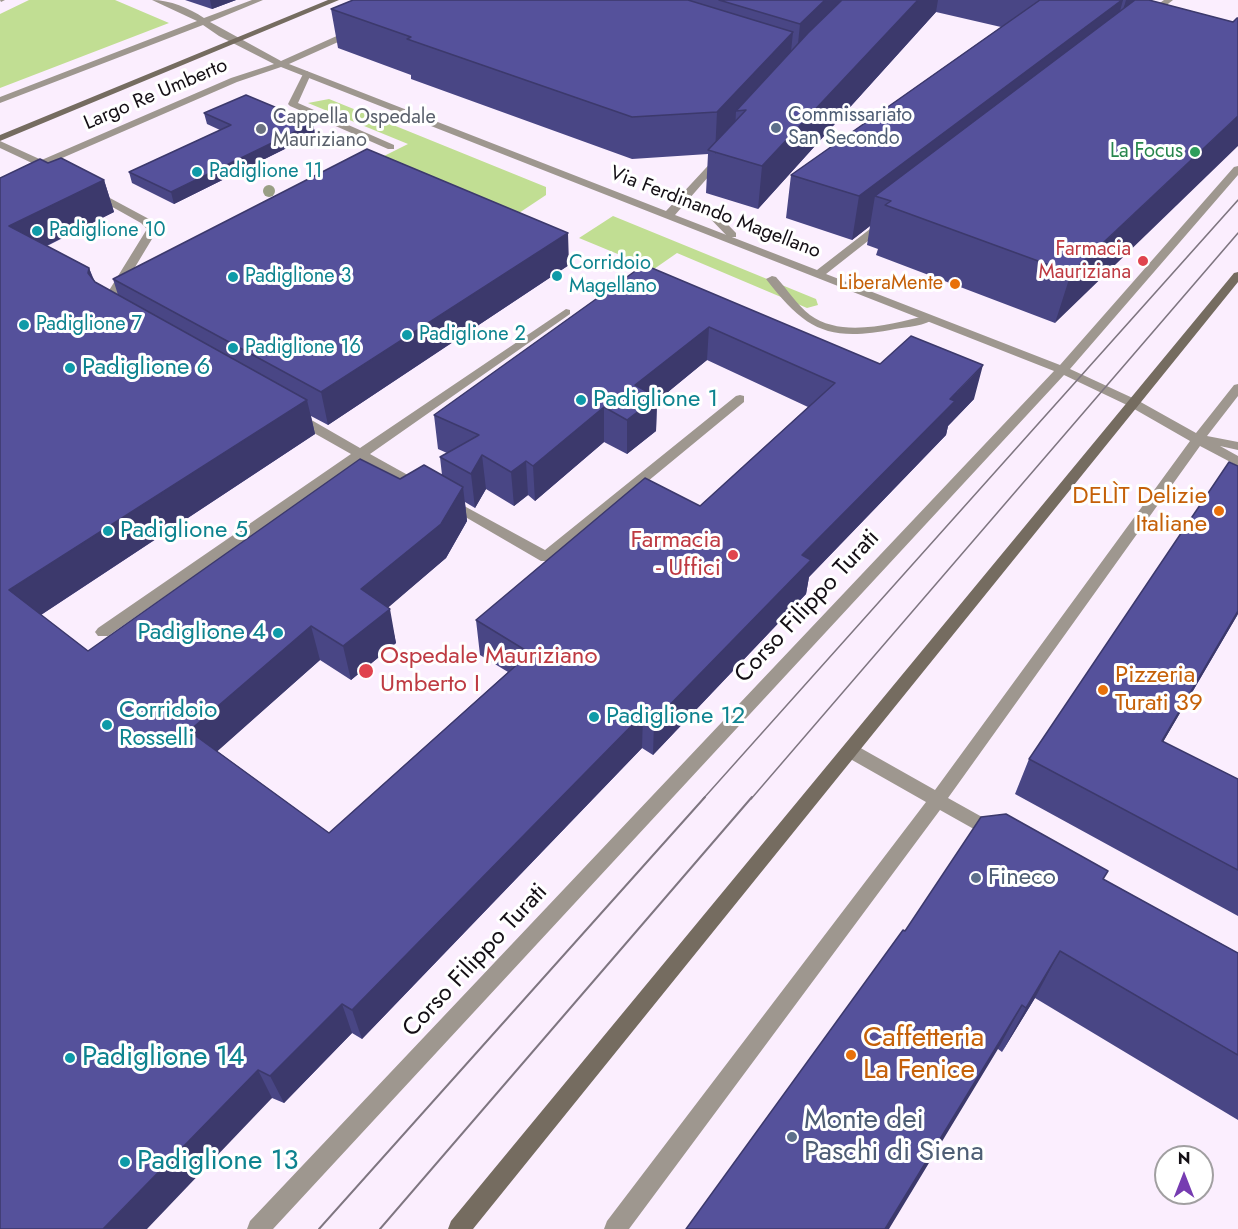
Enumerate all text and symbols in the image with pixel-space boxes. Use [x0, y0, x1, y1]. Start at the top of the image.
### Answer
street label: Largo Re Umberto [81, 54, 231, 136]
place label: Commissariato San Secondo [788, 104, 912, 151]
place label: Cappella Ospedale Mauriziano [273, 106, 436, 153]
marker: Commissariato San Secondo [769, 121, 783, 135]
marker: Cappella Ospedale Mauriziano [254, 122, 268, 136]
place label: La Focus [1110, 140, 1183, 164]
marker: La Focus [1188, 145, 1202, 159]
place label: Padiglione 11 [209, 160, 322, 184]
street label: Via Ferdinando Magellano [606, 162, 824, 264]
marker: Padiglione 11 [190, 165, 204, 179]
place label: Padiglione 10 [49, 219, 165, 243]
marker: Padiglione 10 [30, 224, 44, 238]
place label: Farmacia Mauriziana [1038, 238, 1131, 285]
place label: Corridoio Magellano [569, 252, 657, 299]
marker: Farmacia Mauriziana [1136, 254, 1150, 268]
place label: Padiglione 3 [245, 265, 351, 289]
marker: Corridoio Magellano [550, 269, 564, 283]
marker: Padiglione 3 [226, 270, 240, 284]
place label: LiberaMente [839, 272, 943, 296]
marker: LiberaMente [948, 277, 962, 291]
place label: Padiglione 7 [36, 313, 142, 337]
marker: Padiglione 7 [17, 318, 31, 332]
place label: Padiglione 2 [419, 323, 526, 347]
marker: Padiglione 2 [400, 328, 414, 342]
place label: Padiglione 16 [245, 336, 361, 360]
marker: Padiglione 16 [226, 341, 240, 355]
place label: Padiglione 6 [82, 354, 210, 382]
marker: Padiglione 6 [63, 361, 77, 375]
place label: Padiglione 1 [593, 386, 718, 414]
marker: Padiglione 1 [574, 393, 588, 407]
place label: DELÌT Delizie Italiane [1072, 483, 1207, 539]
marker: DELÌT Delizie Italiane [1212, 504, 1226, 518]
place label: Padiglione 5 [120, 517, 248, 545]
marker: Padiglione 5 [101, 524, 115, 538]
street label: Corso Filippo Turati [730, 524, 886, 690]
place label: Farmacia - Uffici [630, 527, 721, 583]
marker: Farmacia - Uffici [726, 548, 740, 562]
place label: Padiglione 4 [137, 619, 266, 647]
marker: Padiglione 4 [271, 626, 285, 640]
place label: Ospedale Mauriziano Umberto I [380, 643, 598, 699]
marker: Ospedale Mauriziano Umberto I [357, 662, 375, 680]
place label: Pizzeria Turati 39 [1115, 662, 1203, 718]
marker: Pizzeria Turati 39 [1096, 683, 1110, 697]
place label: Corridoio Rosselli [119, 697, 217, 753]
place label: Padiglione 12 [606, 703, 745, 731]
marker: Padiglione 12 [587, 710, 601, 724]
marker: Corridoio Rosselli [100, 718, 114, 732]
place label: Fineco [988, 864, 1056, 892]
marker: Fineco [969, 871, 983, 885]
street label: Corso Filippo Turati [398, 878, 554, 1044]
place label: Caffetteria La Fenice [863, 1022, 984, 1088]
place label: Padiglione 14 [82, 1041, 245, 1075]
marker: Caffetteria La Fenice [844, 1048, 858, 1062]
marker: Padiglione 14 [63, 1051, 77, 1065]
place label: Monte dei Paschi di Siena [804, 1104, 984, 1170]
marker: Monte dei Paschi di Siena [785, 1130, 799, 1144]
place label: Padiglione 13 [137, 1145, 299, 1179]
north arrow [1154, 1145, 1214, 1205]
text: N [1178, 1147, 1190, 1170]
marker: Padiglione 13 [118, 1155, 132, 1169]

